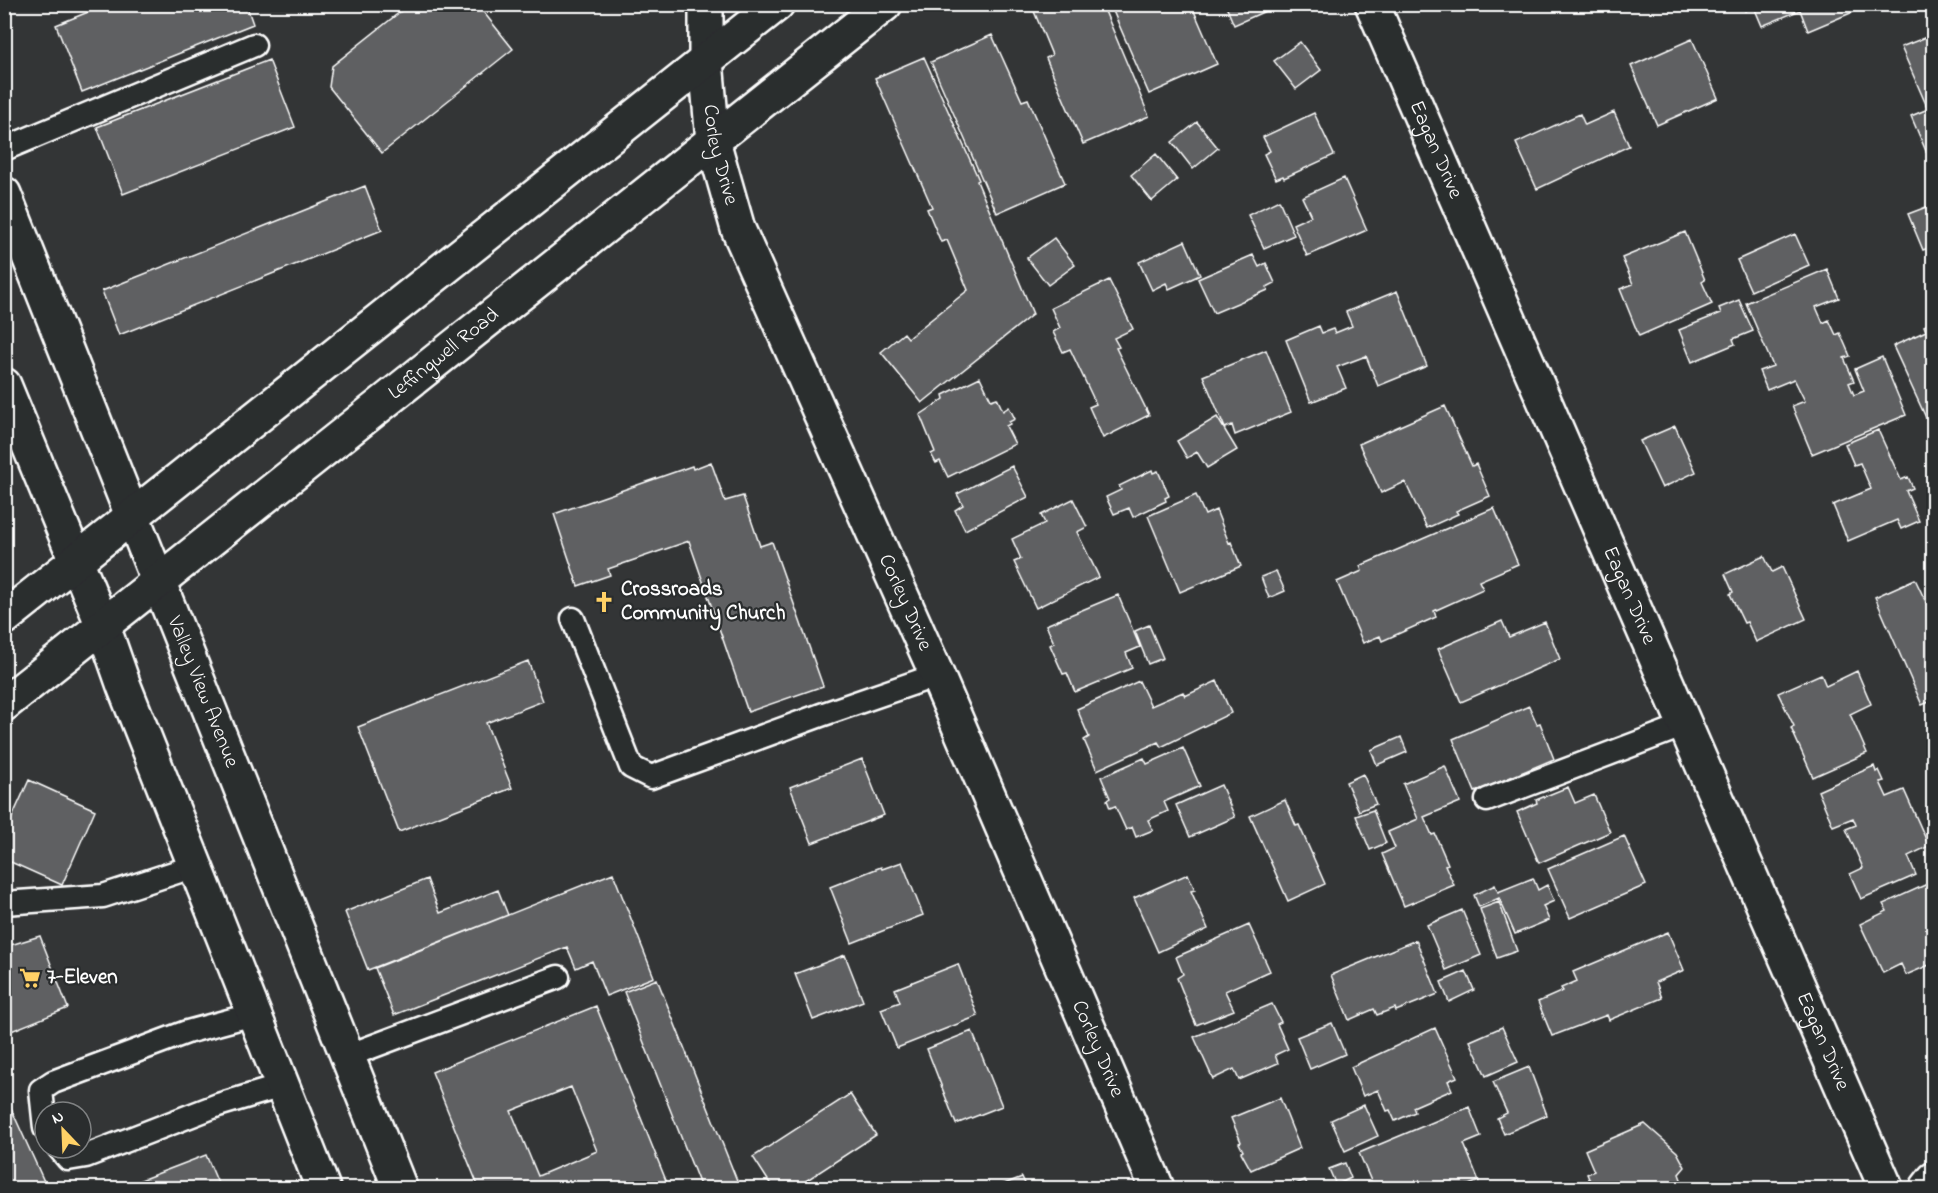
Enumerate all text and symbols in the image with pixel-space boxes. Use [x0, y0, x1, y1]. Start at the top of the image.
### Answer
street label: Eagan Drive [1401, 96, 1470, 204]
street label: Corley Drive [695, 103, 746, 209]
street label: Leffingwell Road [382, 301, 506, 408]
street label: Eagan Drive [1594, 542, 1664, 650]
street label: Corley Drive [870, 550, 940, 656]
place label: Crossroads Community Church [621, 575, 785, 631]
church icon: Crossroads Community Church [592, 590, 616, 614]
street label: Valley View Avenue [158, 611, 246, 773]
place label: 7-Eleven [47, 963, 118, 993]
supermarket icon: 7-Eleven [18, 966, 42, 990]
street label: Eagan Drive [1788, 988, 1857, 1096]
street label: Corley Drive [1063, 996, 1132, 1103]
north arrow [33, 1100, 93, 1160]
text: N [48, 1105, 68, 1131]

